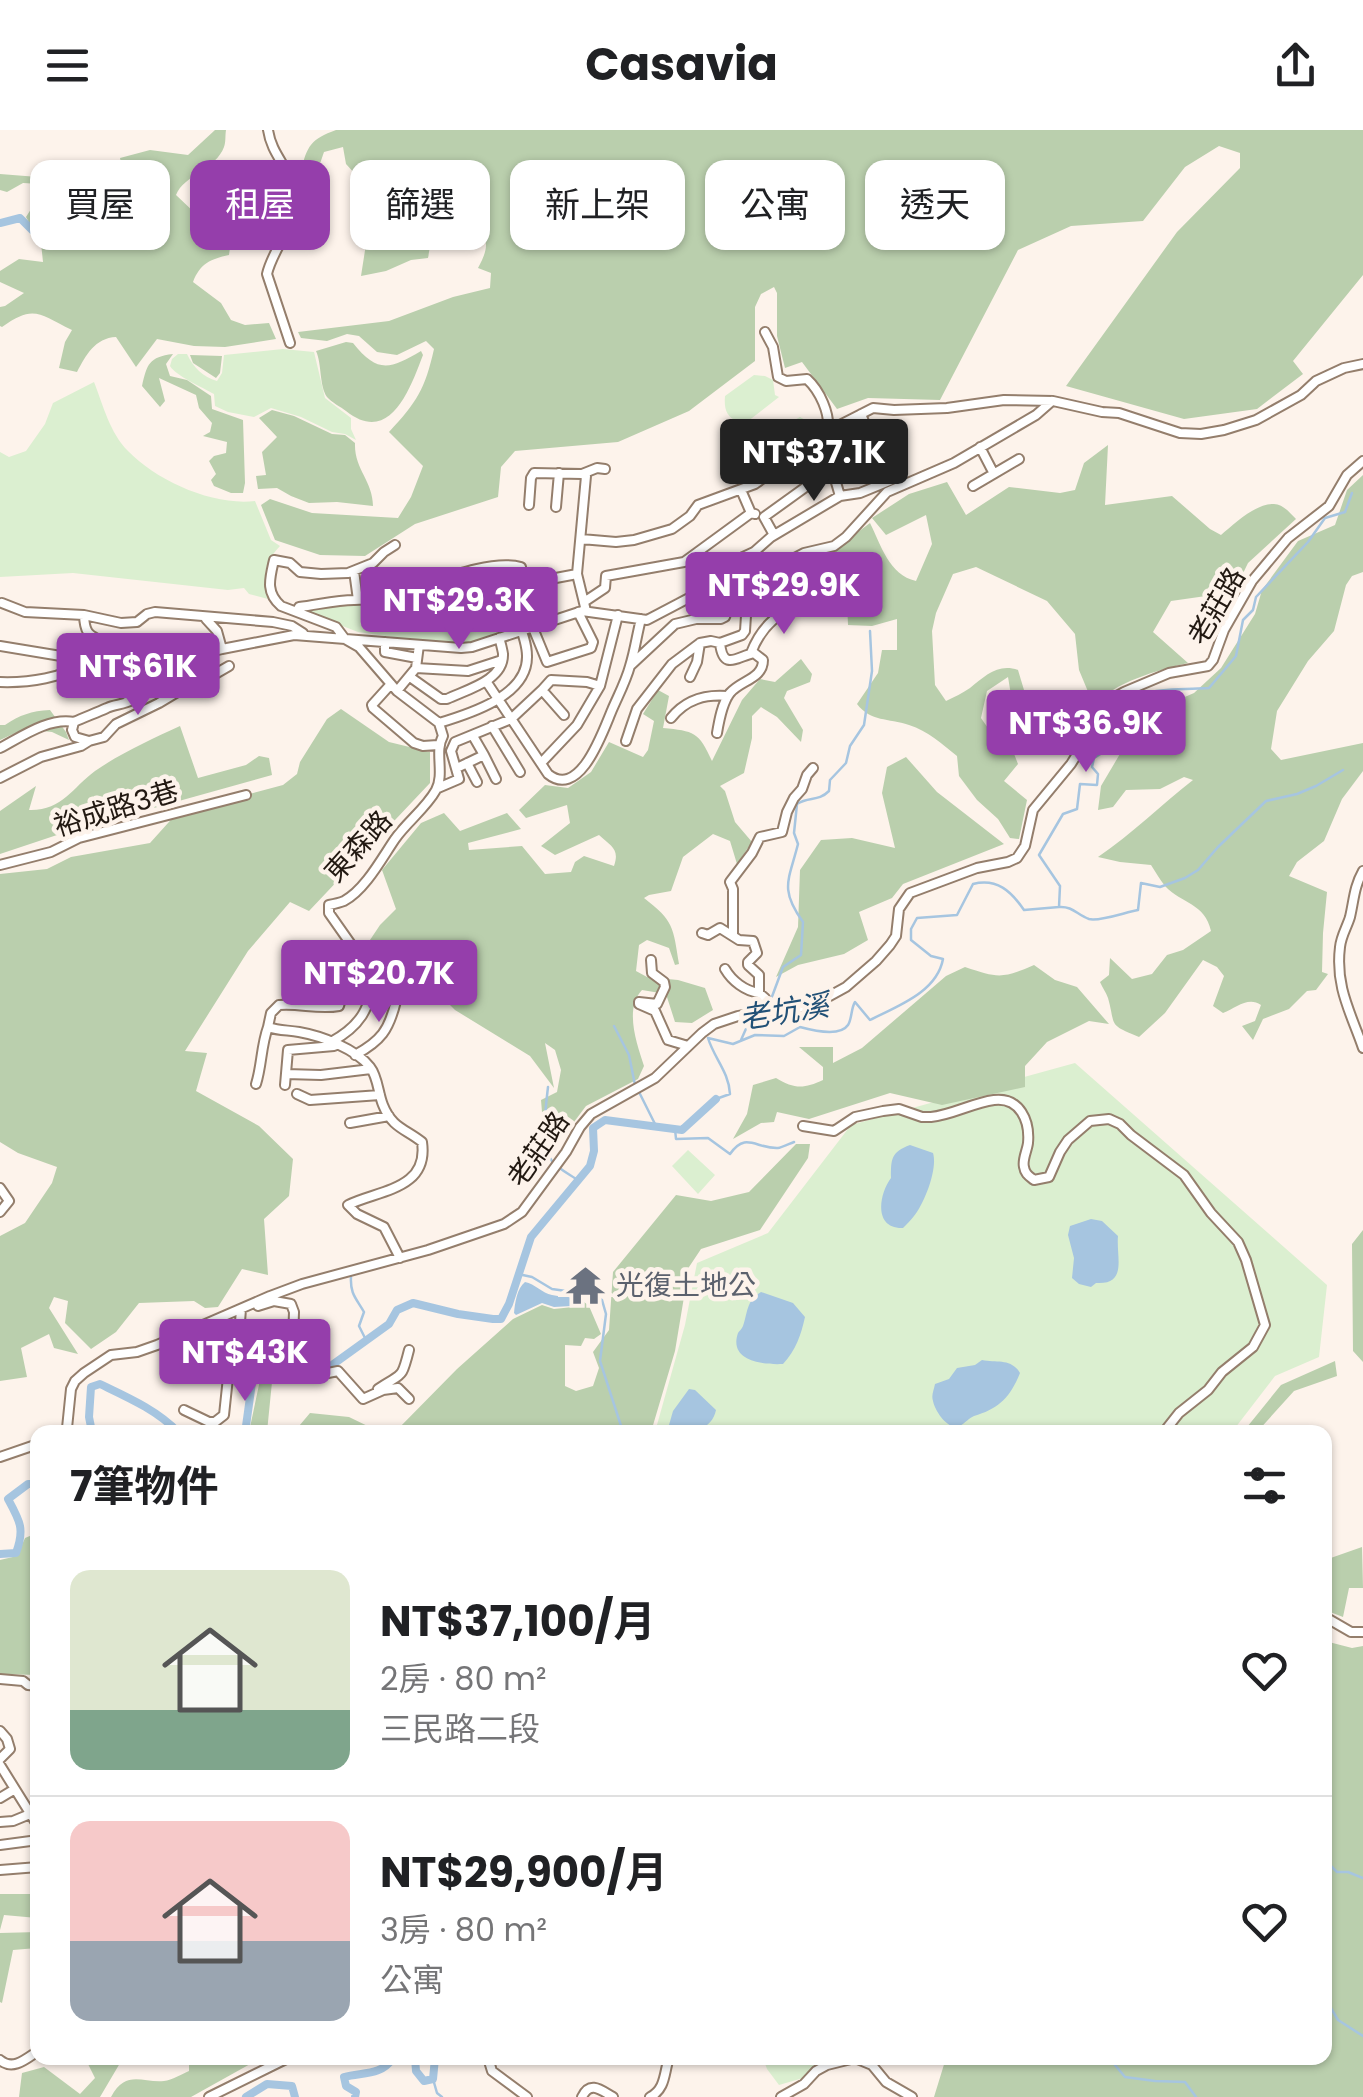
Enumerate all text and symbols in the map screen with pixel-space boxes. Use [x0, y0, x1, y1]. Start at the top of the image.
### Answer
text: Casavia [585, 33, 778, 96]
icon: menu [40, 38, 95, 93]
icon: share [1268, 38, 1323, 93]
chip: 買屋 [30, 160, 170, 250]
chip: 租屋 [190, 160, 330, 250]
chip: 篩選 [350, 160, 490, 250]
chip: 新上架 [510, 160, 685, 250]
chip: 公寓 [705, 160, 845, 250]
chip: 透天 [865, 160, 1005, 250]
pin: NT$37.1K [711, 419, 917, 504]
text: NT$37.1K [742, 429, 886, 474]
pin: NT$29.9K [681, 552, 887, 637]
street label: 老莊路 [1179, 560, 1254, 652]
text: NT$29.9K [708, 562, 861, 607]
pin: NT$29.3K [356, 567, 562, 652]
text: NT$29.3K [383, 577, 535, 622]
pin: NT$61K [57, 633, 219, 718]
text: NT$61K [79, 643, 197, 688]
pin: NT$36.9K [983, 690, 1189, 775]
text: NT$36.9K [1009, 700, 1163, 745]
street label: 裕成路3巷 [49, 771, 183, 846]
street label: 東森路 [316, 802, 401, 891]
pin: NT$20.7K [276, 940, 482, 1025]
text: NT$20.7K [303, 950, 455, 995]
water label: 老坑溪 [736, 983, 836, 1040]
street label: 老莊路 [498, 1104, 578, 1195]
temple icon: 光復土地公 [565, 1264, 607, 1306]
place label: 光復土地公 [616, 1266, 756, 1305]
pin: NT$43K [164, 1319, 326, 1404]
text: NT$43K [181, 1329, 309, 1374]
text: 7筆物件 [70, 1457, 218, 1516]
icon: filters [1237, 1458, 1292, 1513]
text: NT$37,100/月 [380, 1592, 656, 1651]
icon: home [150, 1610, 270, 1730]
icon: heart [1237, 1643, 1292, 1698]
text: 2房 · 80 m² [380, 1656, 547, 1701]
text: 三民路二段 [380, 1706, 540, 1751]
text: NT$29,900/月 [380, 1843, 668, 1902]
icon: home [150, 1861, 270, 1981]
icon: heart [1237, 1894, 1292, 1949]
text: 3房 · 80 m² [380, 1907, 547, 1952]
text: 公寓 [380, 1957, 444, 2002]

